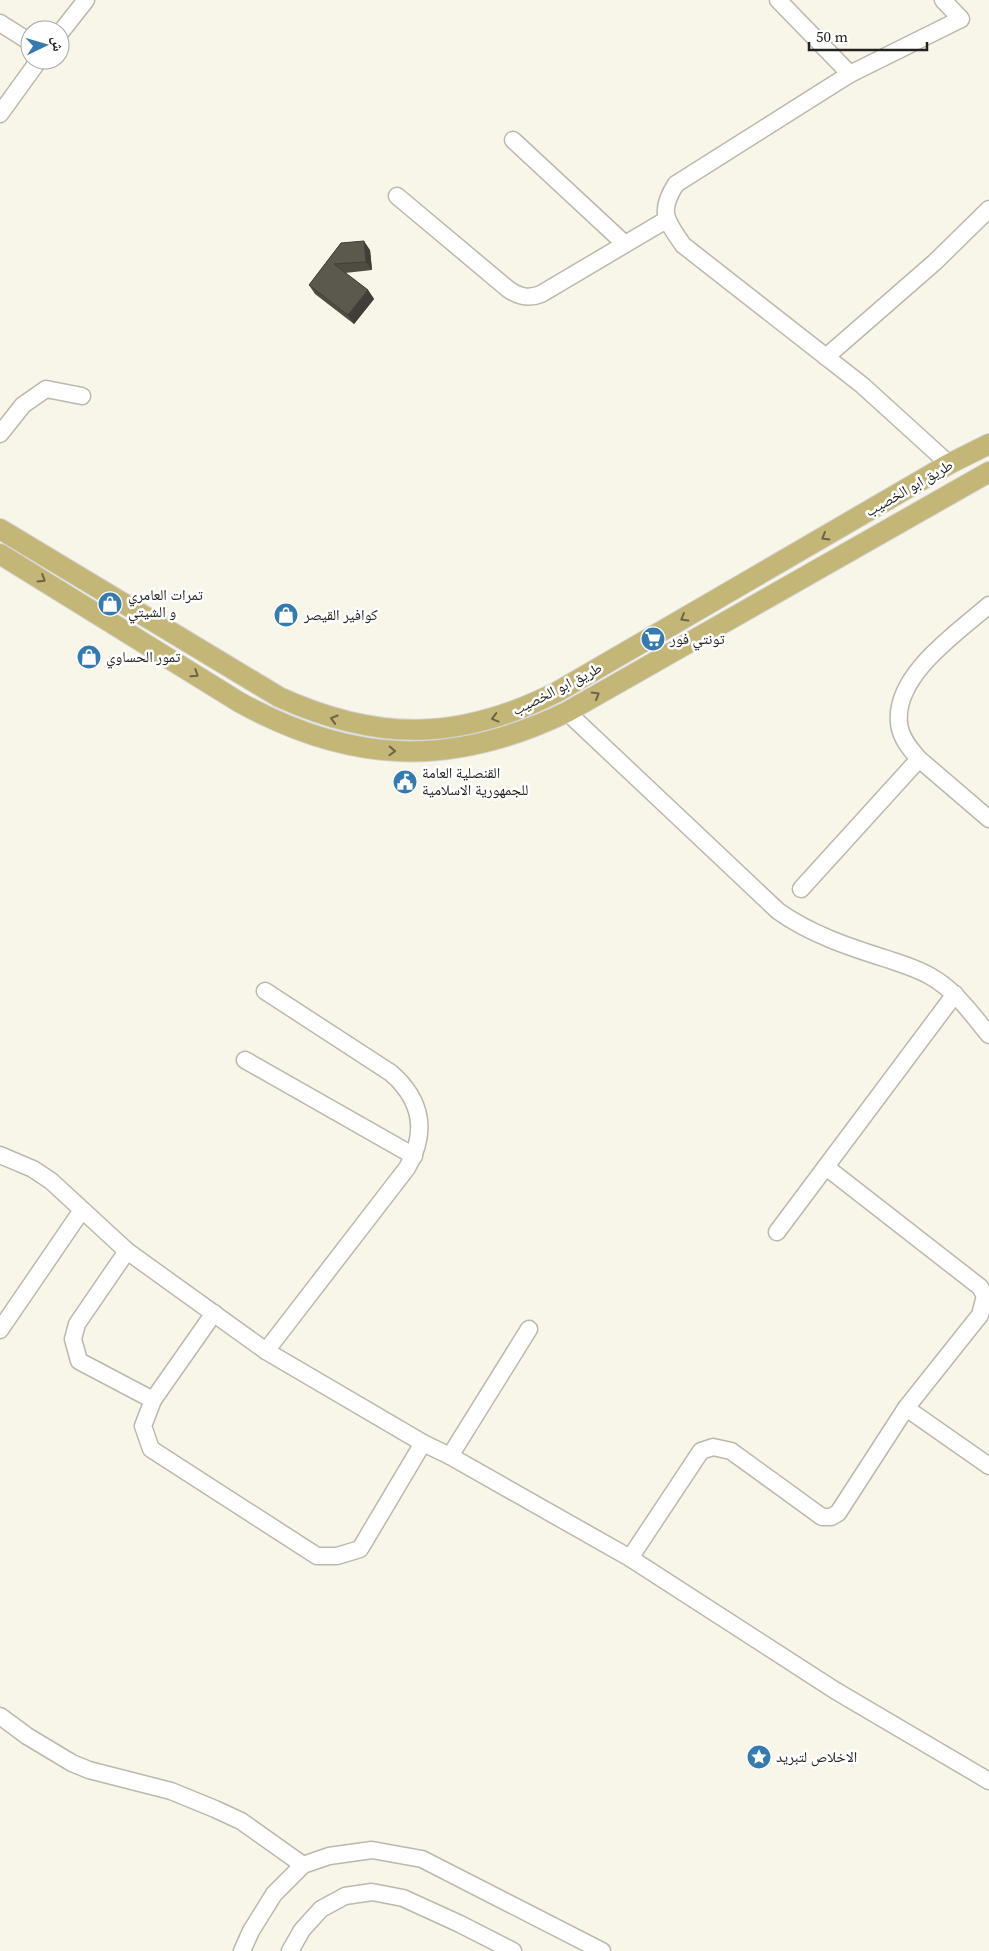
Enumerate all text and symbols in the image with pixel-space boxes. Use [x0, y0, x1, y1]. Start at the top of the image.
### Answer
north arrow [20, 20, 70, 70]
scale bar [809, 20, 926, 52]
text: 50 m [816, 26, 848, 47]
text: ش [47, 36, 69, 52]
street label: طريق ابو الخصيب [861, 454, 957, 521]
one-way arrow [821, 530, 830, 540]
one-way arrow [36, 573, 45, 583]
place label: تمرات العامري و الشيتي [128, 584, 204, 624]
shop icon: تمرات العامري و الشيتي [97, 591, 123, 617]
shop icon: كوافير القيصر [273, 602, 299, 628]
place label: كوافير القيصر [303, 604, 378, 625]
one-way arrow [681, 612, 690, 622]
supermarket icon: تونتي فور [640, 626, 666, 652]
place label: تونتي فور [669, 628, 725, 651]
shop icon: تمور الحساوي [76, 644, 102, 670]
place label: تمور الحساوي [106, 646, 181, 669]
street label: طريق ابو الخصيب [508, 657, 606, 720]
one-way arrow [190, 667, 199, 677]
one-way arrow [591, 692, 600, 702]
one-way arrow [491, 713, 499, 723]
one-way arrow [331, 714, 339, 724]
one-way arrow [389, 745, 397, 756]
place label: القنصلية العامة للجمهورية الاسلامية [422, 762, 528, 800]
public building icon: القنصلية العامة للجمهورية الاسلامية [392, 769, 418, 795]
place icon: الاخلاص لتبريد [746, 1744, 772, 1770]
place label: الاخلاص لتبريد [776, 1746, 857, 1767]

